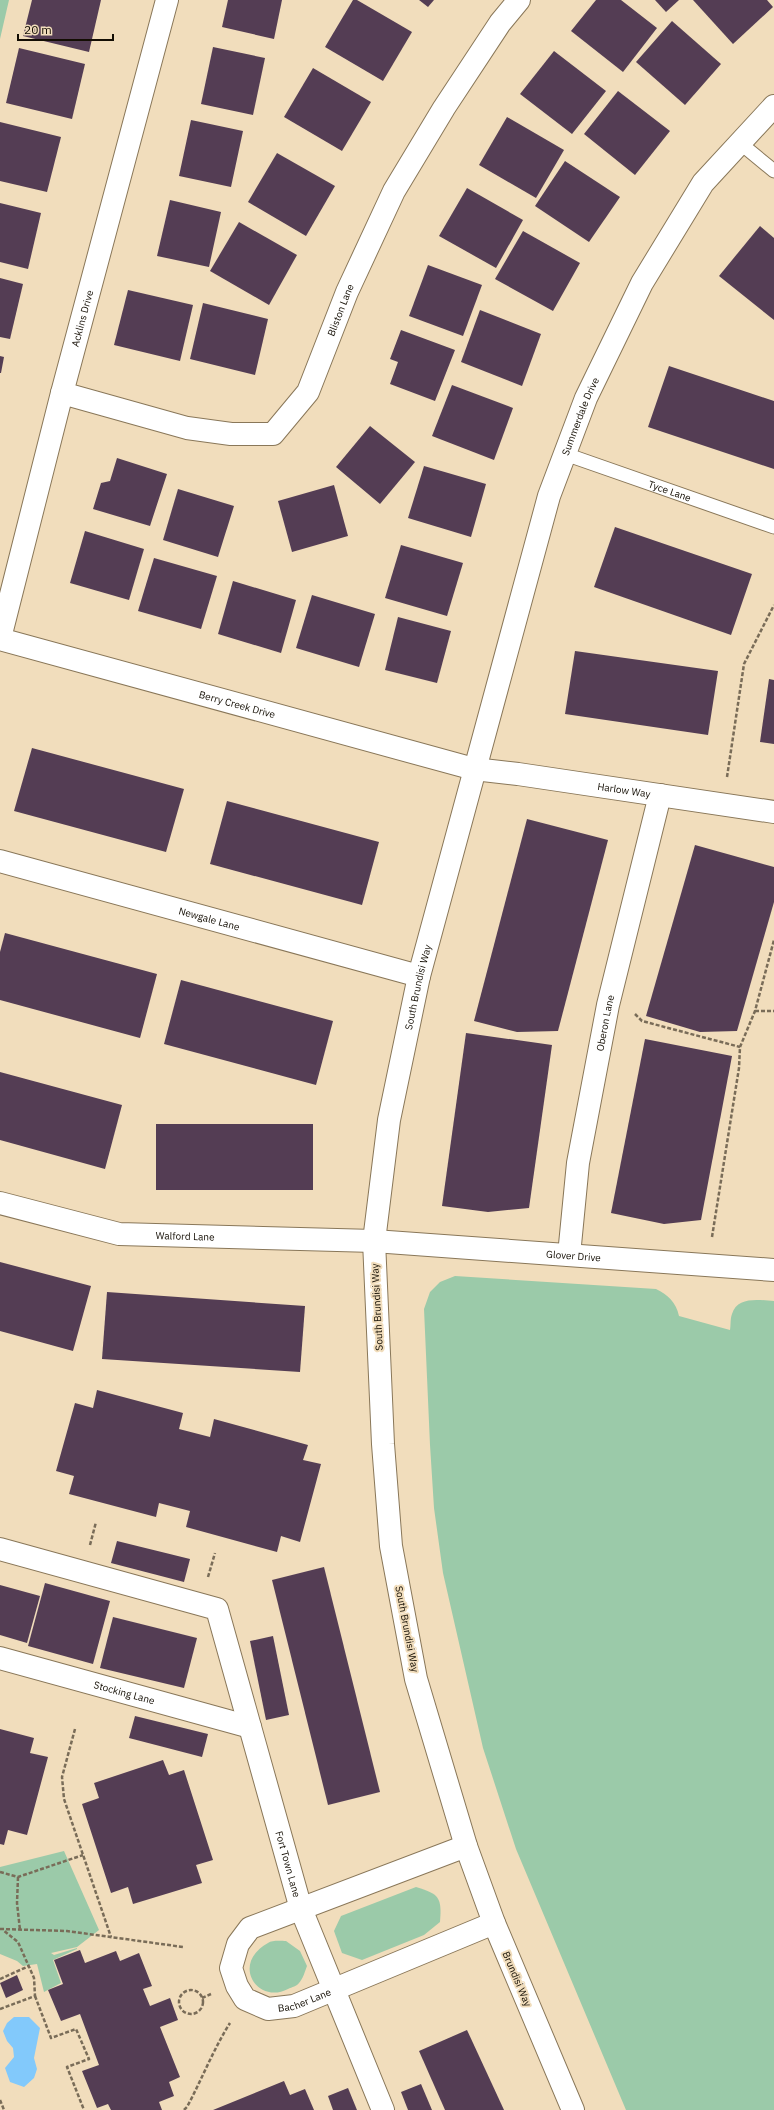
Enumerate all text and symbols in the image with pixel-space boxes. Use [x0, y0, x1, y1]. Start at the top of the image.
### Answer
scale bar [18, 16, 113, 42]
text: 20 m [24, 22, 52, 37]
street label: Bliston Lane [324, 281, 357, 338]
street label: Acklins Drive [68, 288, 96, 348]
street label: Summerdale Drive [558, 375, 602, 457]
street label: Tyce Lane [647, 477, 693, 504]
street label: Berry Creek Drive [198, 687, 277, 721]
street label: Harlow Way [597, 779, 651, 800]
street label: Newgale Lane [177, 904, 242, 933]
street label: South Brundisi Way [401, 943, 434, 1031]
street label: Oberon Lane [593, 993, 617, 1052]
street label: Walford Lane [155, 1229, 215, 1243]
street label: Glover Drive [546, 1247, 602, 1264]
street label: South Brundisi Way [368, 1263, 386, 1351]
street label: South Brundisi Way [392, 1585, 422, 1673]
street label: Stocking Lane [92, 1678, 157, 1707]
street label: Fort Town Lane [273, 1829, 304, 1899]
street label: Brundisi Way [500, 1949, 534, 2009]
street label: Bacher Lane [277, 1985, 333, 2014]

